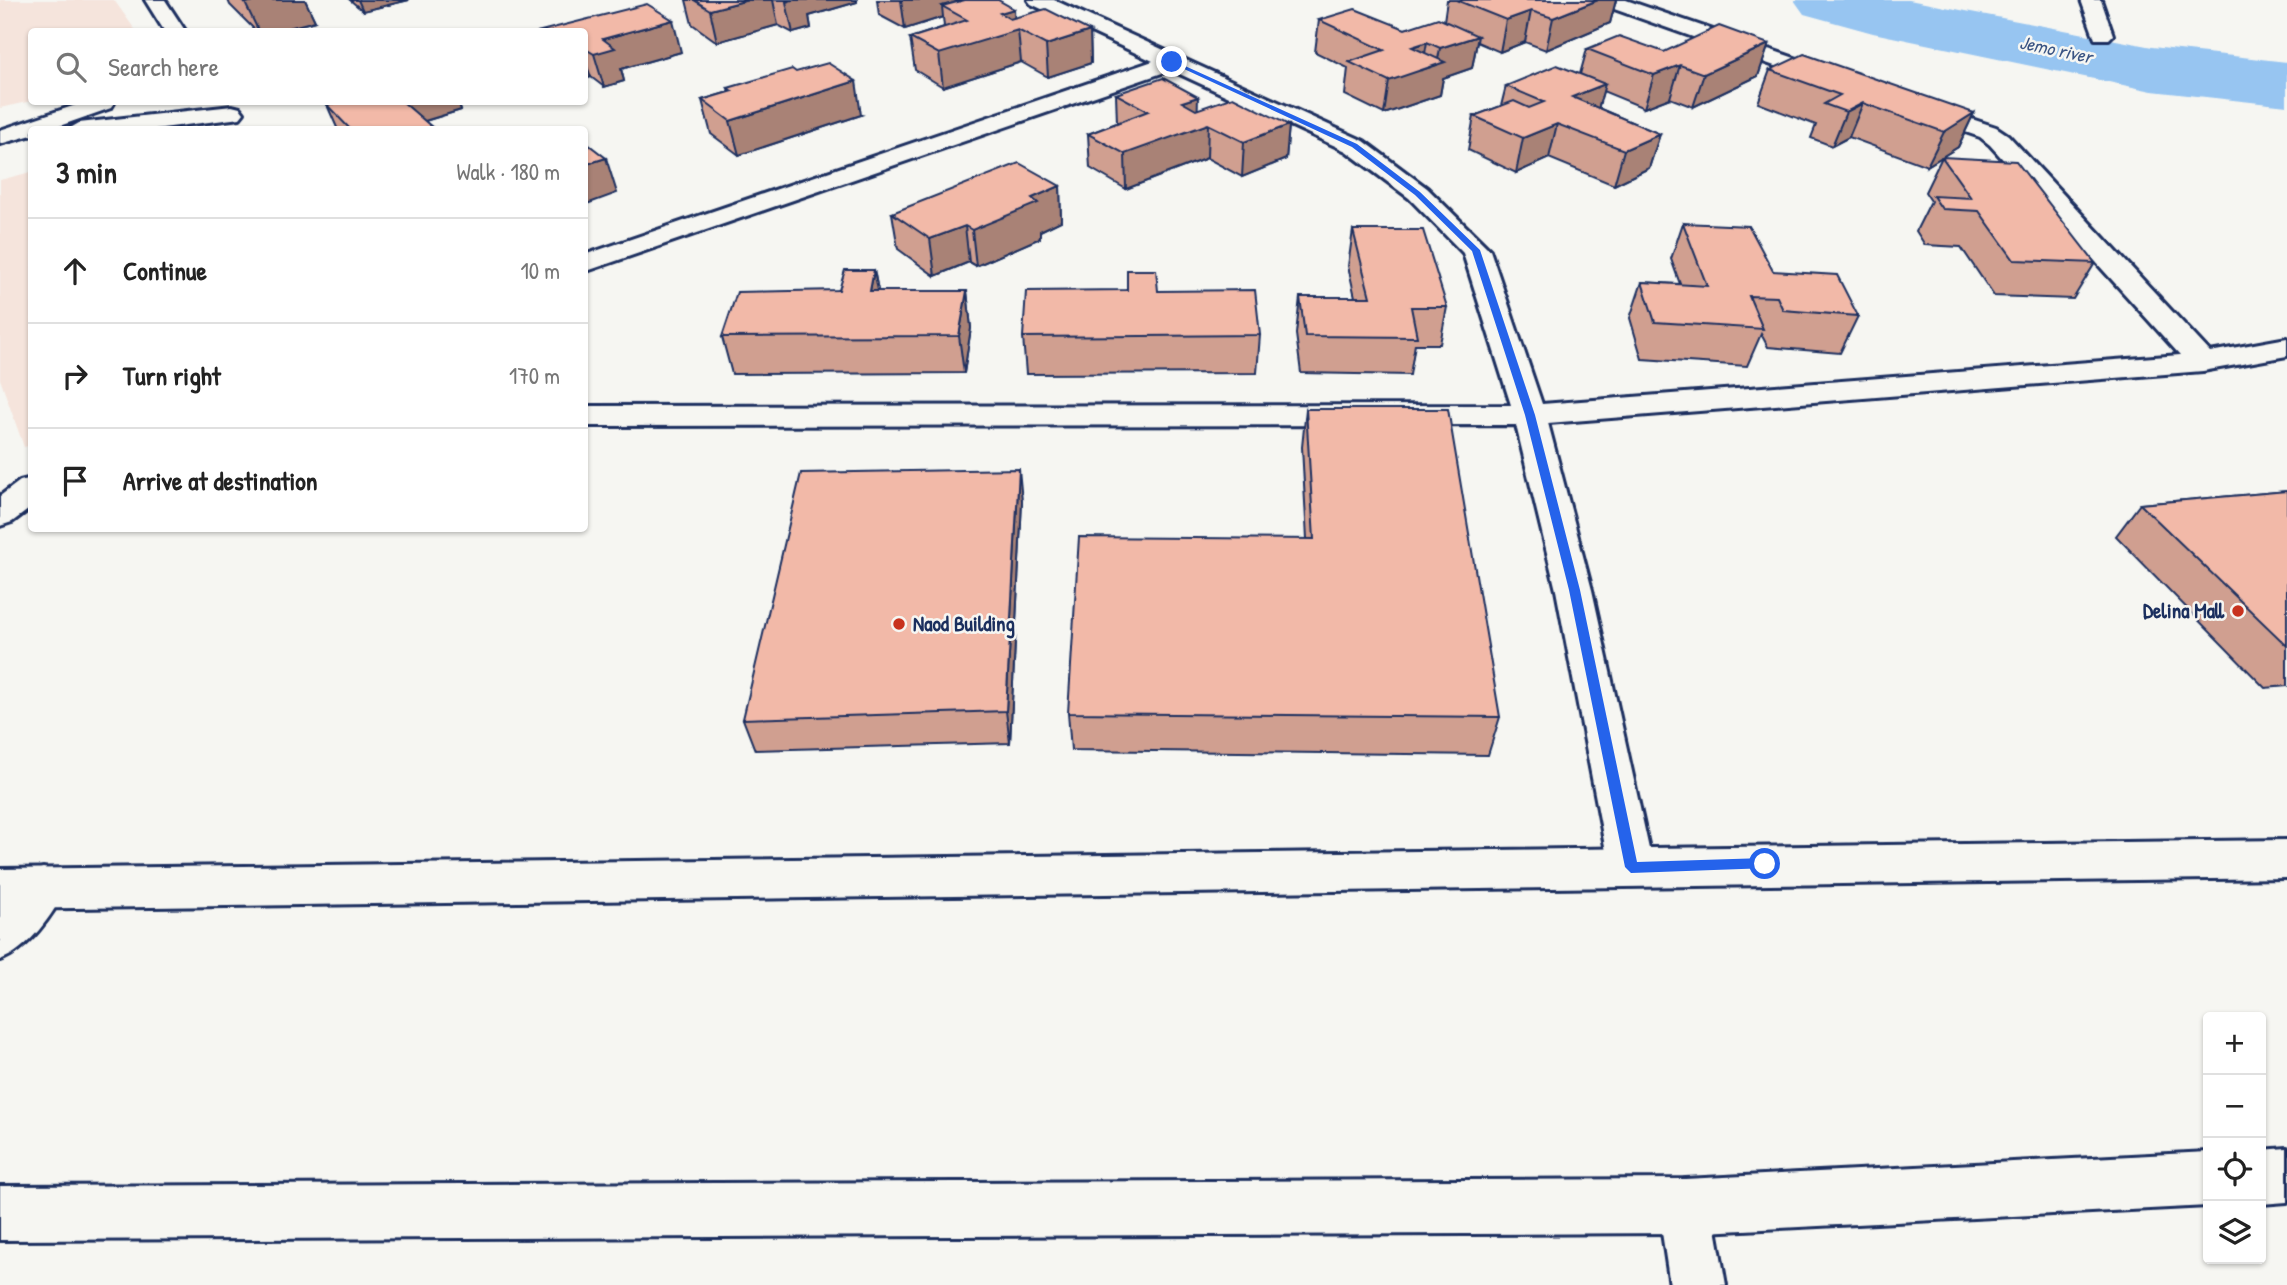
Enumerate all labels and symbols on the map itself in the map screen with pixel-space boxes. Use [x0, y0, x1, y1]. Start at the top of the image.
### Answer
water label: Jemo river [2017, 29, 2097, 70]
route end [1156, 46, 1187, 77]
place label: Delina Mall [2143, 596, 2225, 625]
marker: Delina Mall [2230, 603, 2246, 619]
place label: Naod Building [913, 609, 1015, 639]
marker: Naod Building [891, 616, 907, 632]
route start [1749, 848, 1780, 879]

